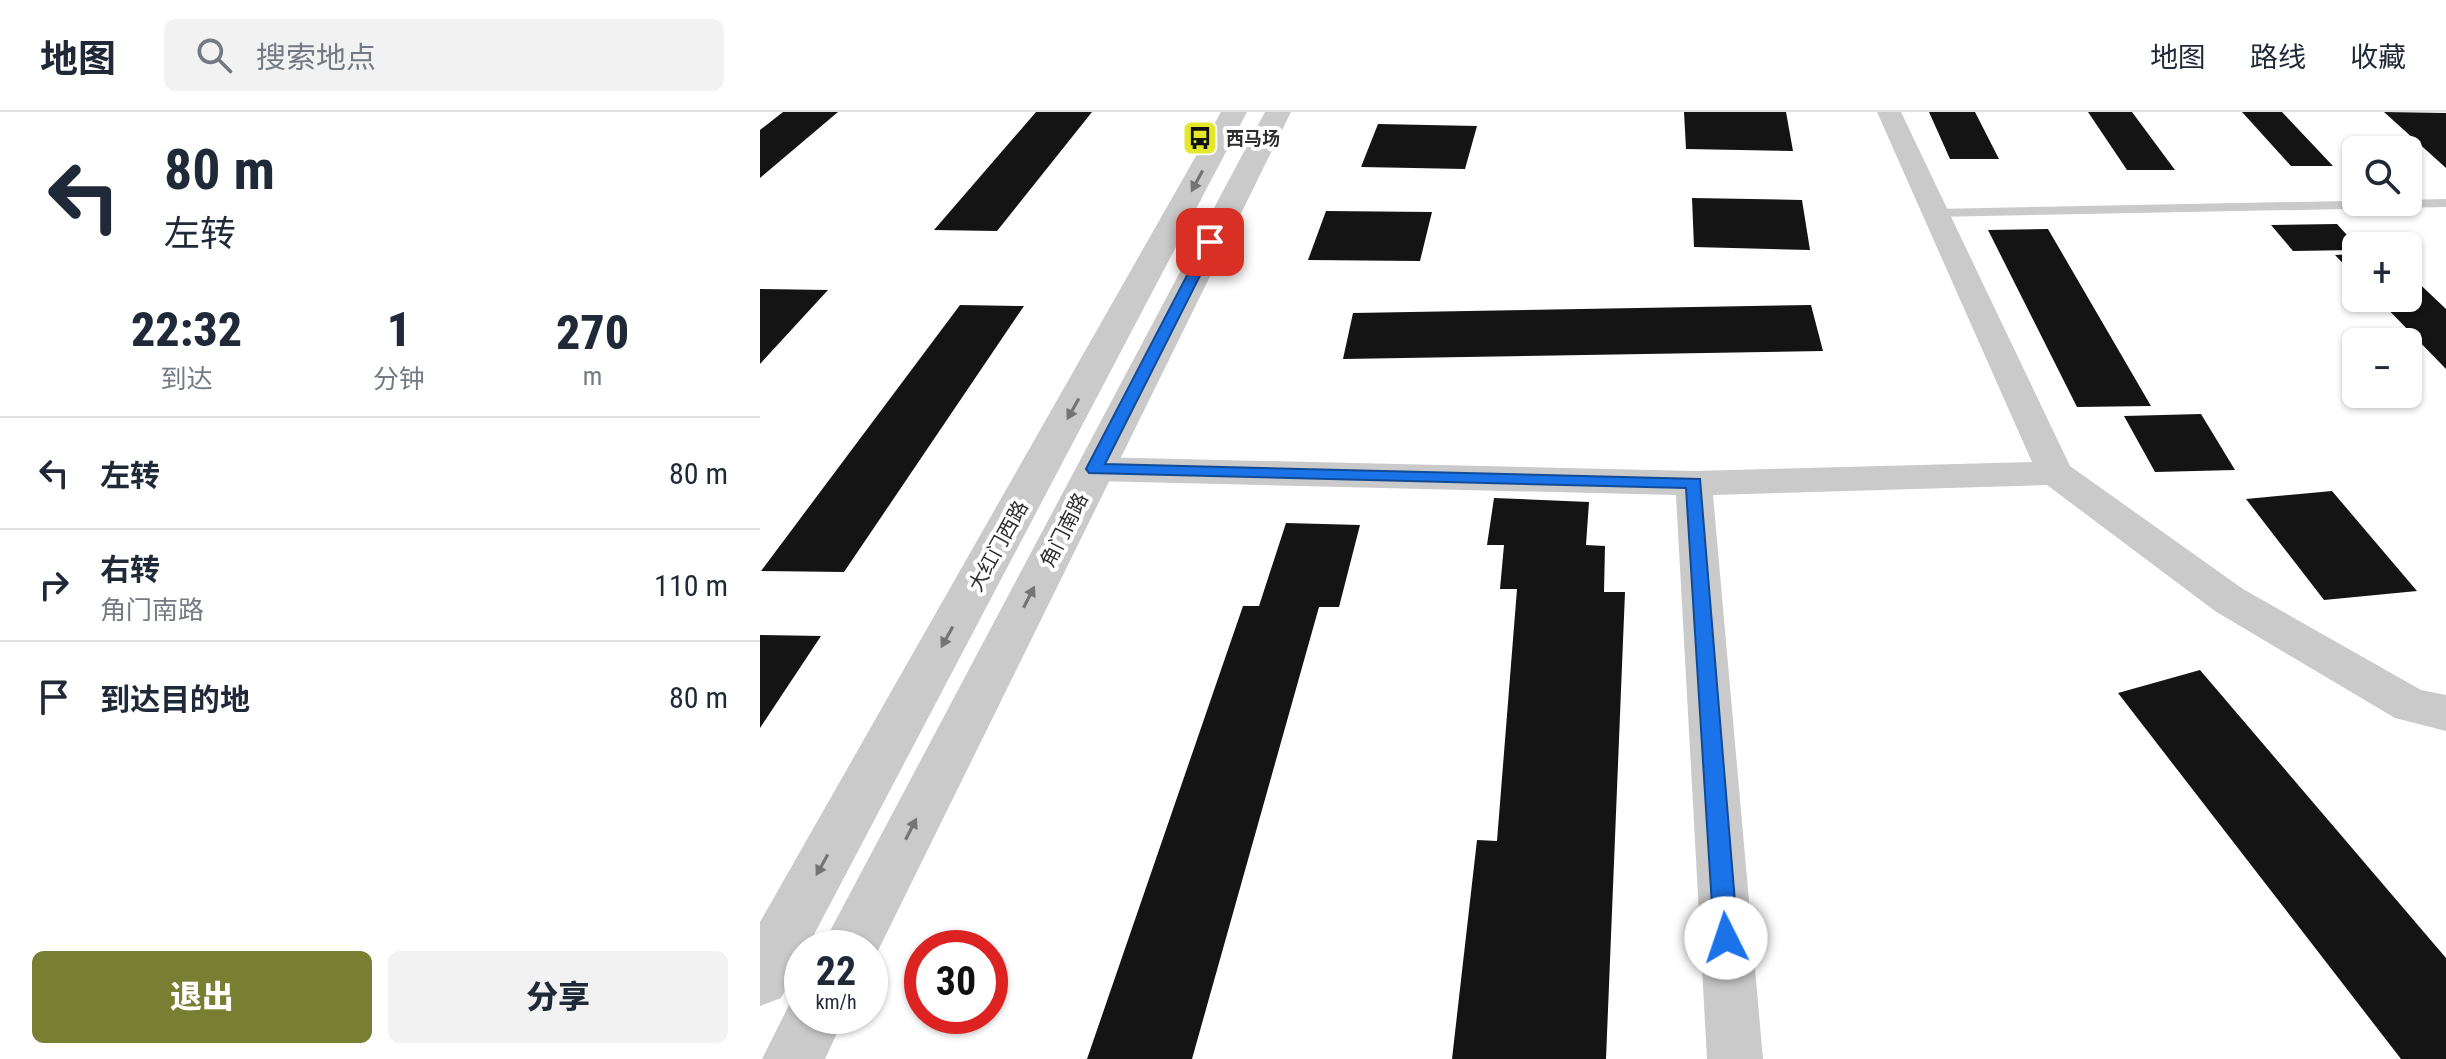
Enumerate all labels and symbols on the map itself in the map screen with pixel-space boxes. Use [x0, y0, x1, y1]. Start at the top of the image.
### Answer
bus stop icon: 西马场 [1181, 119, 1219, 157]
place label: 西马场 [1226, 128, 1280, 149]
one-way arrow [1190, 169, 1203, 192]
pin [1176, 208, 1244, 276]
one-way arrow [1066, 398, 1080, 420]
street label: 角门南路 [1035, 489, 1093, 571]
street label: 大红门西路 [963, 496, 1033, 596]
one-way arrow [1022, 586, 1036, 609]
one-way arrow [941, 626, 955, 648]
one-way arrow [904, 817, 917, 840]
one-way arrow [816, 854, 830, 876]
position arrow [1684, 896, 1768, 980]
speed limit sign: 30 [904, 930, 1008, 1034]

